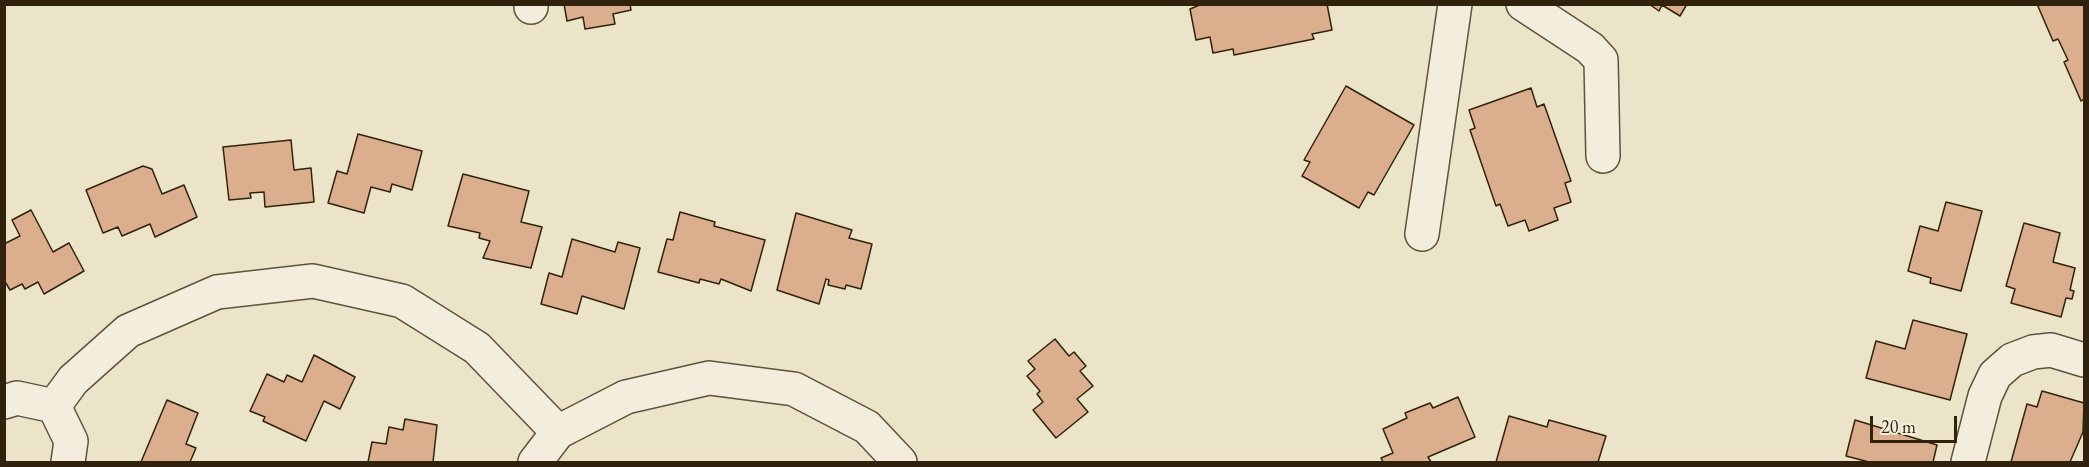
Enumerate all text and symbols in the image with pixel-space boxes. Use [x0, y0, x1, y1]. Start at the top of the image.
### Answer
scale bar [1873, 404, 1960, 442]
text: 20 m [1881, 415, 1916, 438]

